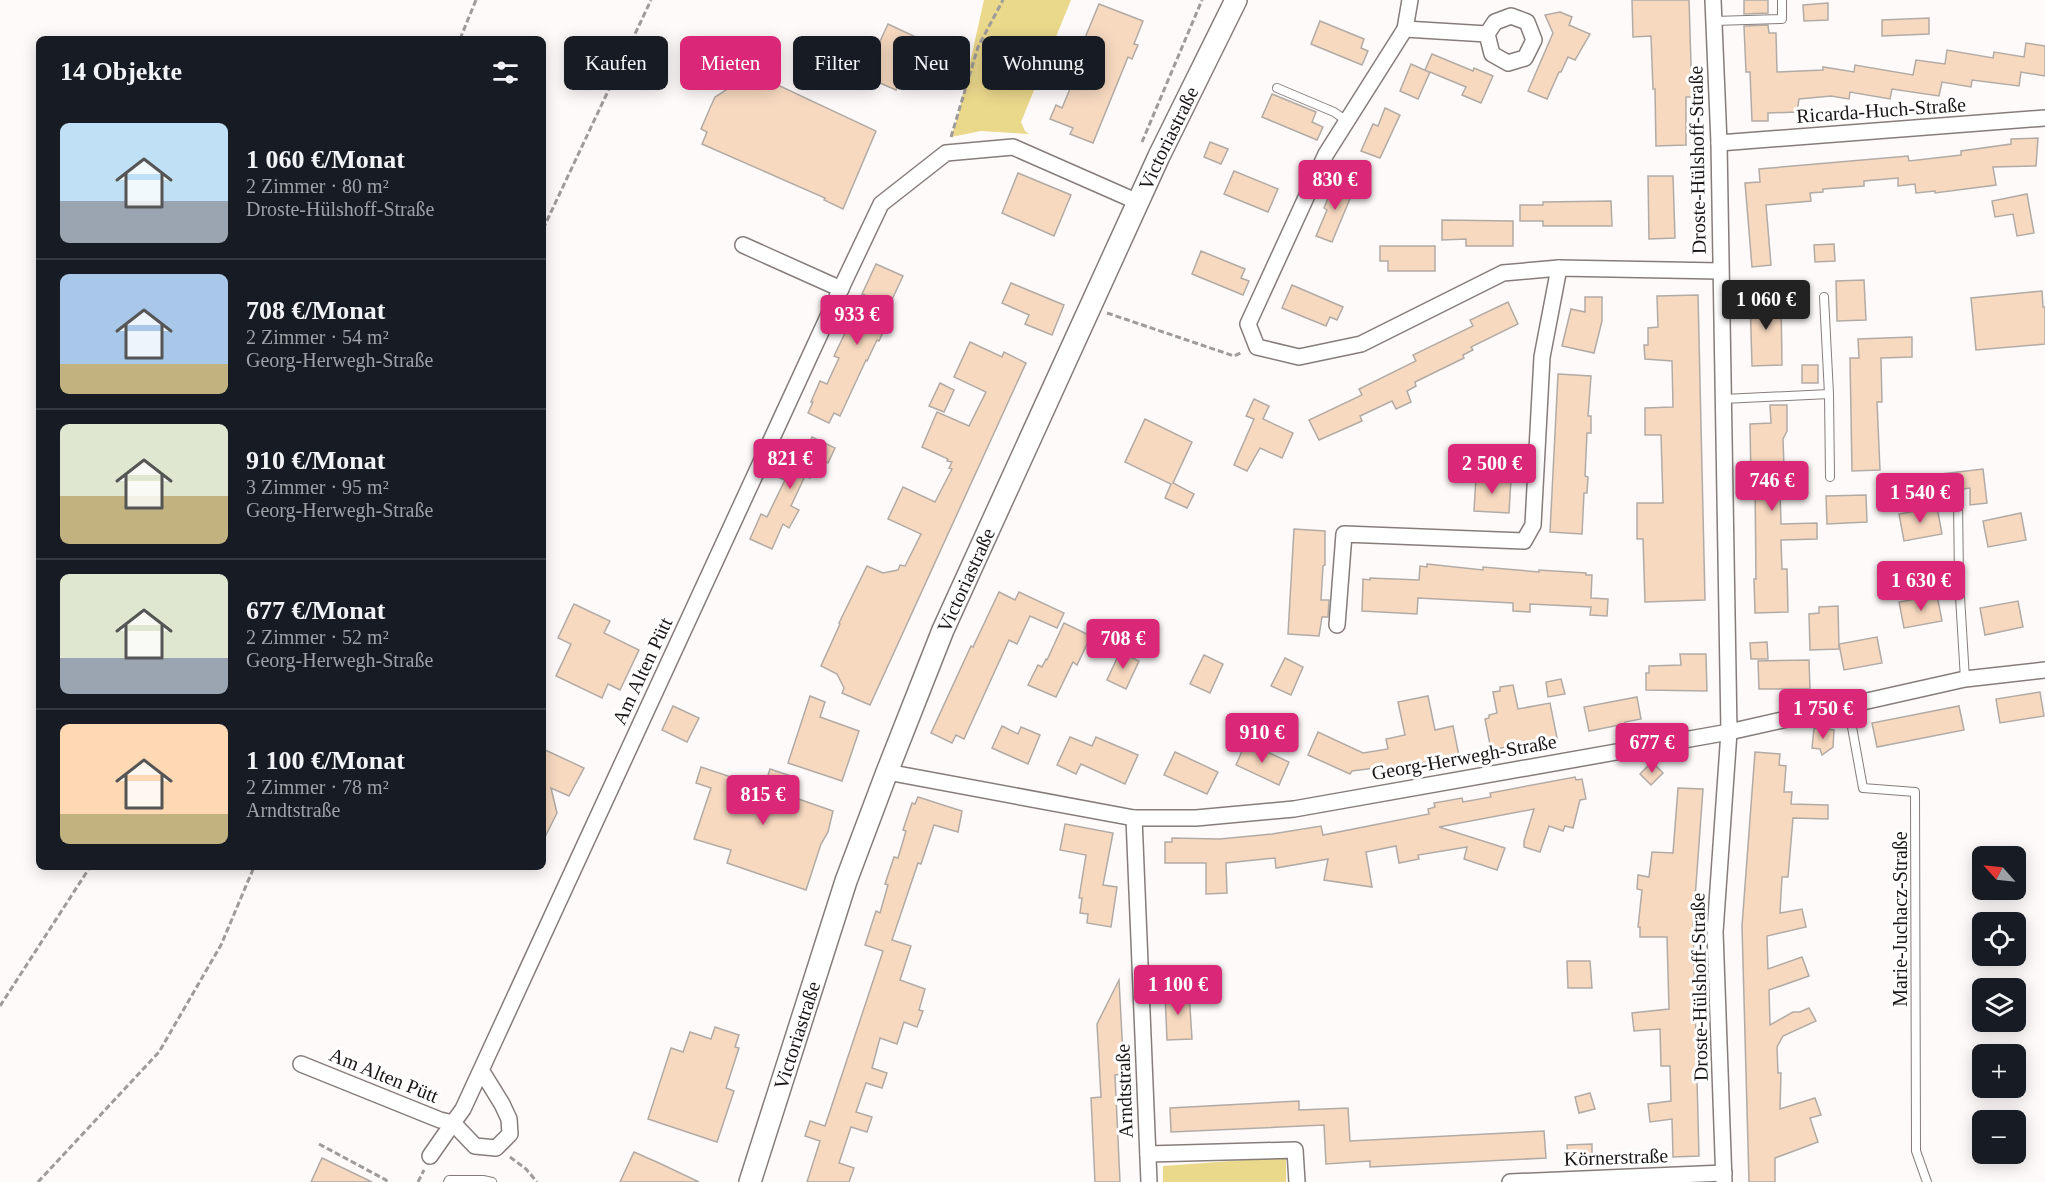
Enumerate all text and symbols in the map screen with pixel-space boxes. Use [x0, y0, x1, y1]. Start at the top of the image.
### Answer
chip: Kaufen [564, 36, 668, 90]
chip: Mieten [680, 36, 781, 90]
chip: Filter [793, 36, 881, 90]
chip: Neu [893, 36, 970, 90]
chip: Wohnung [982, 36, 1105, 90]
icon: filters [489, 56, 522, 89]
text: 14 Objekte [60, 57, 182, 86]
street label: Droste-Hülshoff-Straße [1684, 65, 1710, 254]
street label: Victoriastraße [1134, 83, 1203, 193]
street label: Ricarda-Huch-Straße [1795, 93, 1967, 127]
text: 1 060 €/Monat [246, 145, 405, 174]
icon: home [108, 147, 180, 219]
pin: 830 € [1293, 160, 1377, 211]
text: 830 € [1313, 168, 1358, 190]
text: 2 Zimmer · 80 m² [246, 175, 389, 197]
text: Droste-Hülshoff-Straße [246, 198, 434, 220]
pin: 1 060 € [1711, 280, 1821, 331]
text: 1 060 € [1736, 288, 1796, 310]
pin: 933 € [815, 295, 899, 346]
text: 708 €/Monat [246, 296, 385, 325]
icon: home [108, 298, 180, 370]
text: 933 € [835, 303, 880, 325]
text: 2 Zimmer · 54 m² [246, 326, 389, 348]
text: Georg-Herwegh-Straße [246, 349, 433, 371]
pin: 821 € [748, 439, 832, 490]
pin: 2 500 € [1437, 444, 1547, 495]
text: 910 €/Monat [246, 446, 385, 475]
text: 821 € [768, 447, 813, 469]
icon: home [108, 448, 180, 520]
text: 2 500 € [1462, 452, 1522, 474]
pin: 746 € [1730, 461, 1814, 512]
text: 746 € [1750, 469, 1795, 491]
pin: 1 540 € [1865, 473, 1975, 524]
text: 3 Zimmer · 95 m² [246, 476, 389, 498]
text: 1 540 € [1890, 481, 1950, 503]
text: Georg-Herwegh-Straße [246, 499, 433, 521]
street label: Victoriastraße [933, 524, 999, 636]
pin: 1 630 € [1866, 561, 1976, 612]
text: 1 630 € [1891, 569, 1951, 591]
text: 677 €/Monat [246, 596, 385, 625]
icon: home [108, 598, 180, 670]
street label: Am Alten Pütt [608, 614, 677, 728]
pin: 708 € [1081, 619, 1165, 670]
text: 2 Zimmer · 52 m² [246, 626, 389, 648]
text: 708 € [1101, 627, 1146, 649]
text: Georg-Herwegh-Straße [246, 649, 433, 671]
pin: 1 750 € [1768, 689, 1878, 740]
text: 1 750 € [1793, 697, 1853, 719]
pin: 910 € [1220, 713, 1304, 764]
text: 910 € [1240, 721, 1285, 743]
pin: 677 € [1610, 723, 1694, 774]
street label: Georg-Herwegh-Straße [1370, 730, 1558, 785]
text: 677 € [1630, 731, 1675, 753]
text: 1 100 €/Monat [246, 746, 405, 775]
icon: home [108, 748, 180, 820]
pin: 815 € [721, 775, 805, 826]
text: 2 Zimmer · 78 m² [246, 776, 389, 798]
text: 815 € [741, 783, 786, 805]
text: Arndtstraße [246, 799, 340, 821]
street label: Marie-Juchacz-Straße [1889, 831, 1911, 1007]
north arrow [1972, 846, 2026, 900]
map controls [1972, 846, 2026, 1164]
street label: Droste-Hülshoff-Straße [1686, 892, 1712, 1081]
button: locate [1972, 912, 2026, 966]
pin: 1 100 € [1123, 965, 1233, 1016]
text: 1 100 € [1148, 973, 1208, 995]
street label: Victoriastraße [769, 978, 824, 1092]
button: layers [1972, 978, 2026, 1032]
street label: Am Alten Pütt [326, 1043, 442, 1107]
street label: Arndtstraße [1111, 1043, 1137, 1139]
button: + [1972, 1044, 2026, 1098]
button: − [1972, 1110, 2026, 1164]
street label: Körnerstraße [1563, 1144, 1669, 1170]

